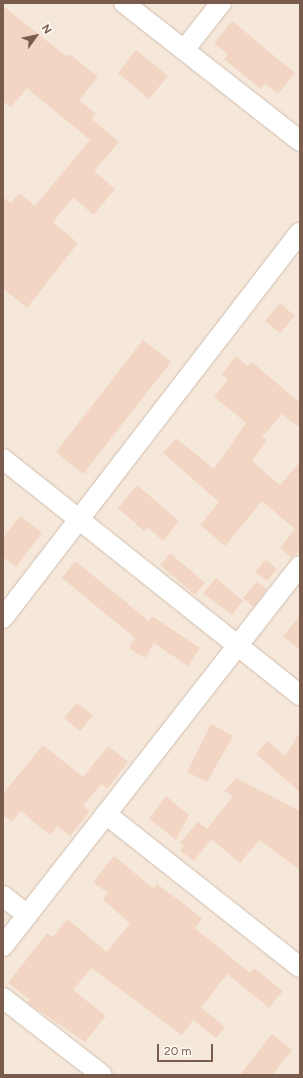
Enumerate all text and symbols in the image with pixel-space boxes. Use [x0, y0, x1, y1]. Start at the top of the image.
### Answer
north arrow [16, 16, 56, 56]
text: N [39, 22, 54, 36]
scale bar [159, 1036, 215, 1062]
text: 20 m [164, 1044, 192, 1058]

